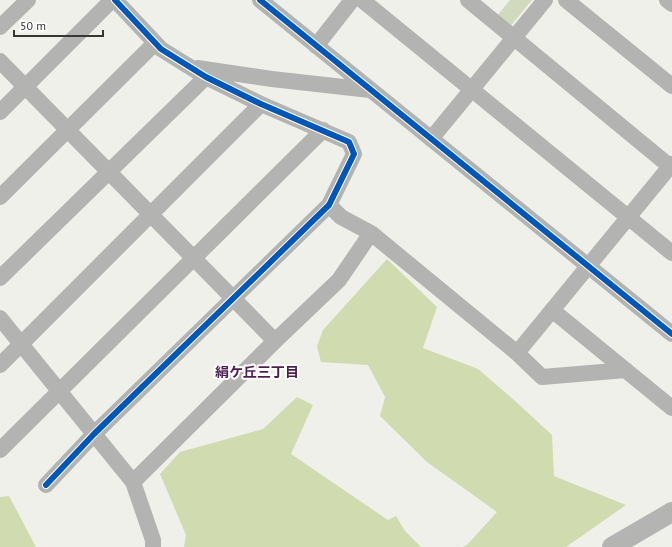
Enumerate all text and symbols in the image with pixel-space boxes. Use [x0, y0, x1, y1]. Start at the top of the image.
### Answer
scale bar [14, 12, 103, 38]
text: 50 m [20, 18, 46, 33]
district label: 絹ケ丘三丁目 [215, 363, 299, 381]

